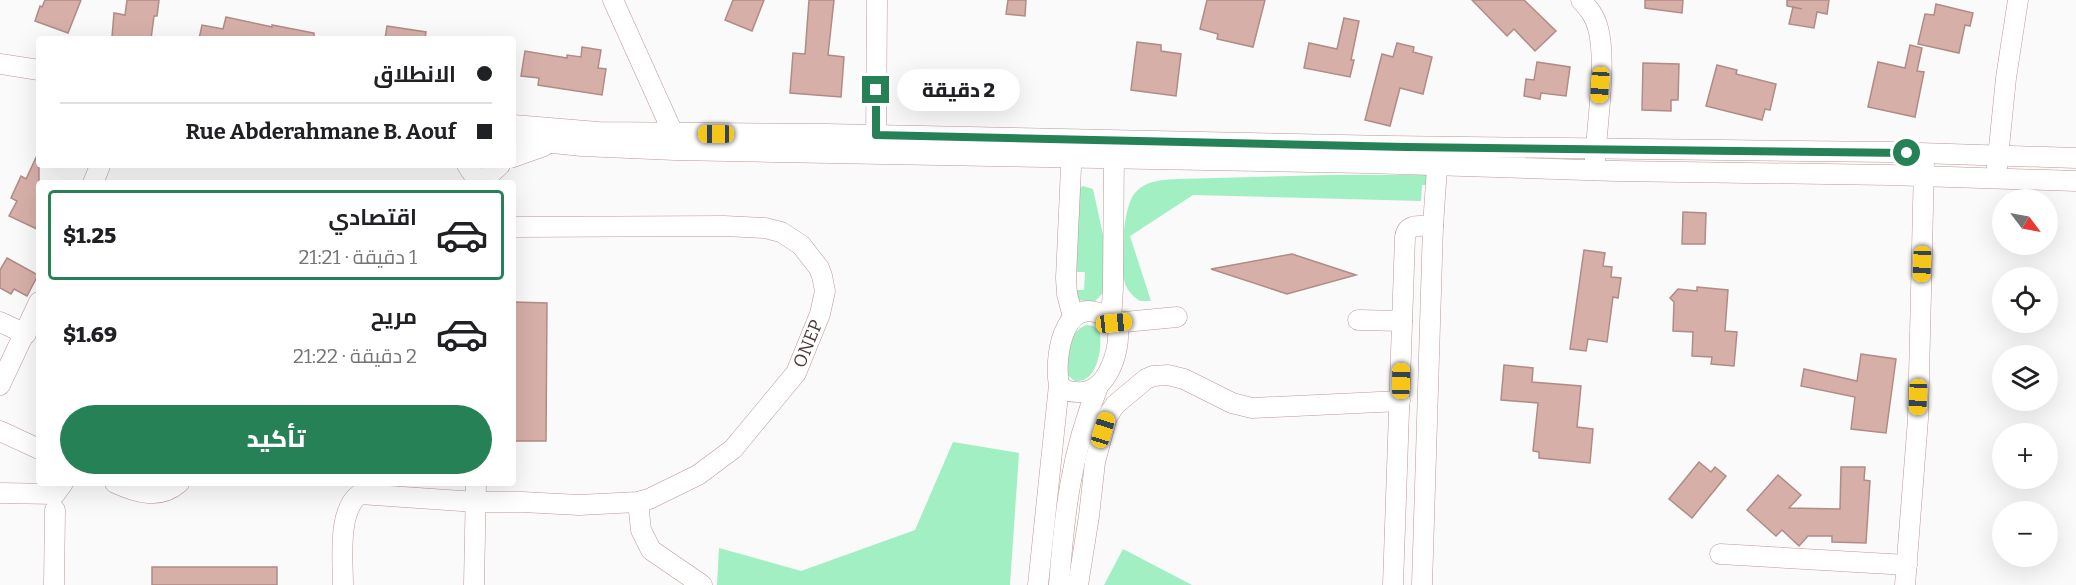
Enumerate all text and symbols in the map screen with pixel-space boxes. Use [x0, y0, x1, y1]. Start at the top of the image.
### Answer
text: الانطلاق [373, 61, 456, 88]
car [1590, 66, 1610, 104]
callout: 2 دقيقة [897, 69, 1020, 111]
route end [862, 76, 889, 103]
text: 2 دقيقة [922, 78, 995, 102]
text: Rue Abderahmane B. Aouf [185, 118, 456, 145]
car [698, 125, 734, 143]
route start [1893, 139, 1920, 166]
north arrow [1992, 189, 2058, 255]
map controls [1992, 189, 2058, 567]
text: اقتصادي [328, 204, 417, 231]
icon: car [435, 208, 489, 262]
text: $1.25 [63, 222, 116, 249]
text: 1 دقيقة · 21:21 [298, 245, 417, 269]
car [1912, 246, 1932, 282]
button: locate [1992, 267, 2058, 333]
text: مريح [371, 303, 417, 330]
icon: car [435, 307, 489, 361]
car [1095, 312, 1133, 334]
street label: ONEP [788, 316, 828, 371]
text: $1.69 [63, 321, 117, 348]
text: 2 دقيقة · 21:22 [293, 344, 417, 368]
button: layers [1992, 345, 2058, 411]
car [1392, 363, 1410, 399]
car [1908, 379, 1928, 415]
button: تأكيد [60, 405, 492, 474]
car [1089, 410, 1117, 450]
button: + [1992, 423, 2058, 489]
button: − [1992, 501, 2058, 567]

